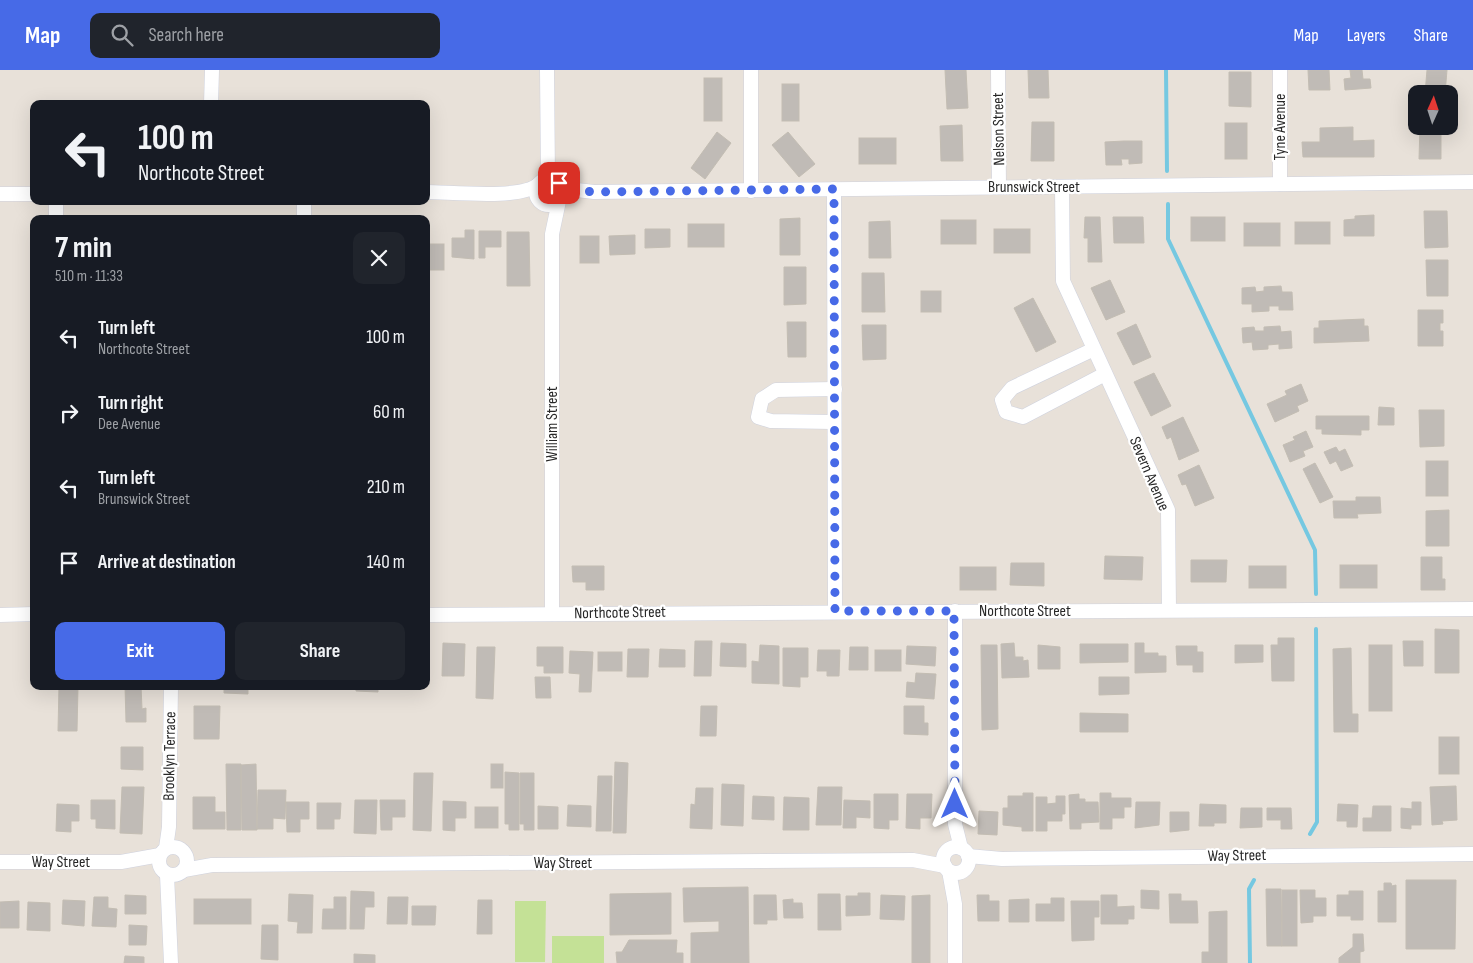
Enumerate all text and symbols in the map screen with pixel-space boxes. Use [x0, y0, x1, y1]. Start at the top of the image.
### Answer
search box [90, 13, 440, 58]
text: Map [25, 21, 60, 50]
icon: search [108, 21, 136, 49]
text: Search here [148, 24, 224, 47]
text: Map [1294, 25, 1319, 46]
text: Layers [1347, 25, 1386, 46]
text: Share [1414, 25, 1448, 46]
north arrow [1408, 85, 1458, 135]
map controls [1408, 85, 1458, 135]
street label: Nelson Street [989, 92, 1009, 166]
street label: Tyne Avenue [1271, 94, 1290, 160]
text: 100 m [138, 117, 214, 160]
icon: left [55, 120, 120, 185]
text: Northcote Street [138, 160, 264, 187]
pin [538, 162, 580, 204]
icon: arrive [545, 169, 573, 197]
street label: Brunswick Street [988, 178, 1080, 197]
text: 7 min [55, 230, 112, 266]
button: close [353, 232, 405, 284]
text: 510 m · 11:33 [55, 267, 123, 286]
text: Turn left [98, 317, 155, 340]
icon: left [55, 324, 83, 352]
text: 100 m [366, 326, 405, 349]
text: Northcote Street [98, 340, 190, 359]
street label: William Street [543, 386, 562, 462]
text: Turn right [98, 392, 163, 415]
icon: right [55, 399, 83, 427]
text: 60 m [373, 401, 405, 424]
text: Dee Avenue [98, 415, 160, 434]
street label: Severn Avenue [1125, 434, 1173, 514]
text: Turn left [98, 467, 155, 490]
icon: left [55, 474, 83, 502]
text: 210 m [367, 476, 405, 499]
text: Brunswick Street [98, 490, 190, 509]
icon: arrive [55, 549, 83, 577]
text: Arrive at destination [98, 551, 236, 574]
text: 140 m [367, 551, 405, 574]
street label: Northcote Street [979, 602, 1071, 621]
street label: Northcote Street [574, 603, 666, 623]
button: Exit [55, 622, 225, 680]
button: Share [235, 622, 405, 680]
street label: Brooklyn Terrace [160, 711, 180, 801]
position arrow [928, 777, 980, 829]
street label: Way Street [1208, 846, 1267, 866]
street label: Way Street [32, 853, 90, 872]
street label: Way Street [534, 854, 592, 873]

